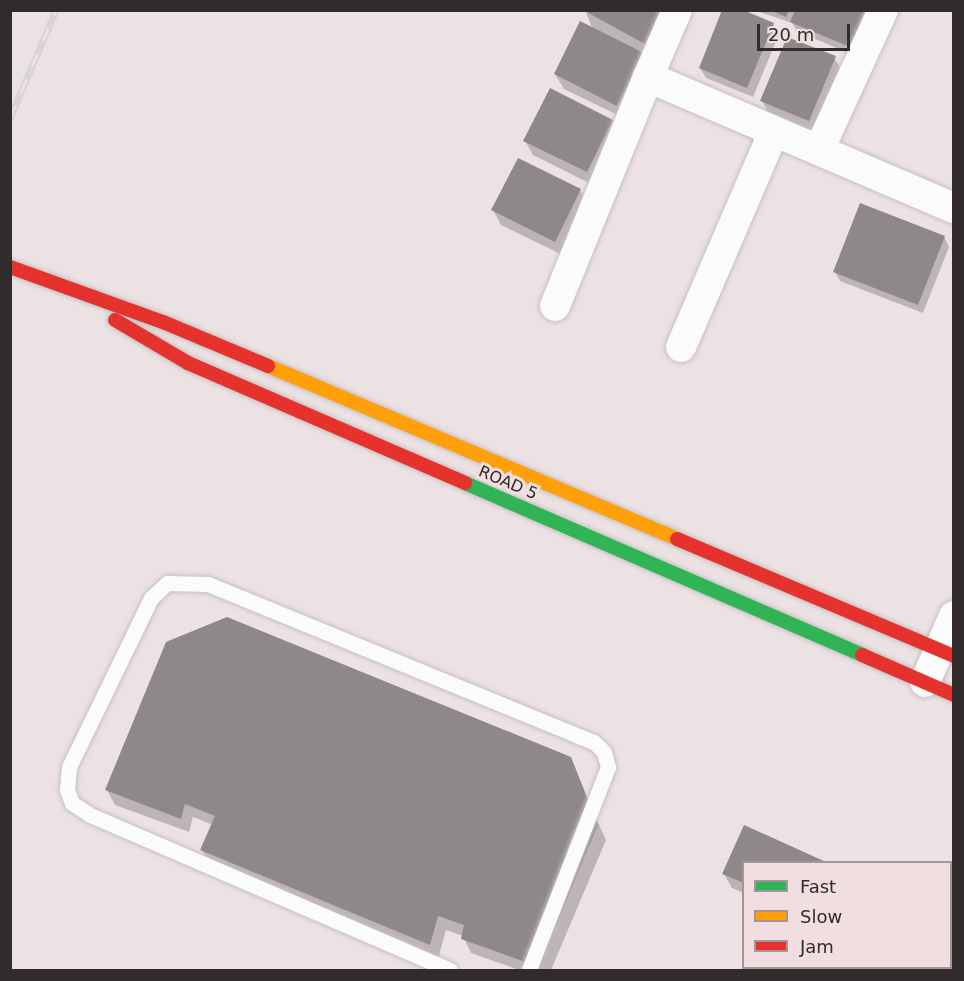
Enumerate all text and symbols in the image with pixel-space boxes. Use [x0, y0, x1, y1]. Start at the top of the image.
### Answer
scale bar [760, 12, 853, 50]
text: 20 m [768, 24, 814, 45]
street label: ROAD 5 [476, 462, 540, 504]
legend [742, 861, 952, 969]
text: Fast [800, 876, 836, 897]
text: Slow [800, 906, 842, 927]
text: Jam [800, 936, 834, 957]

